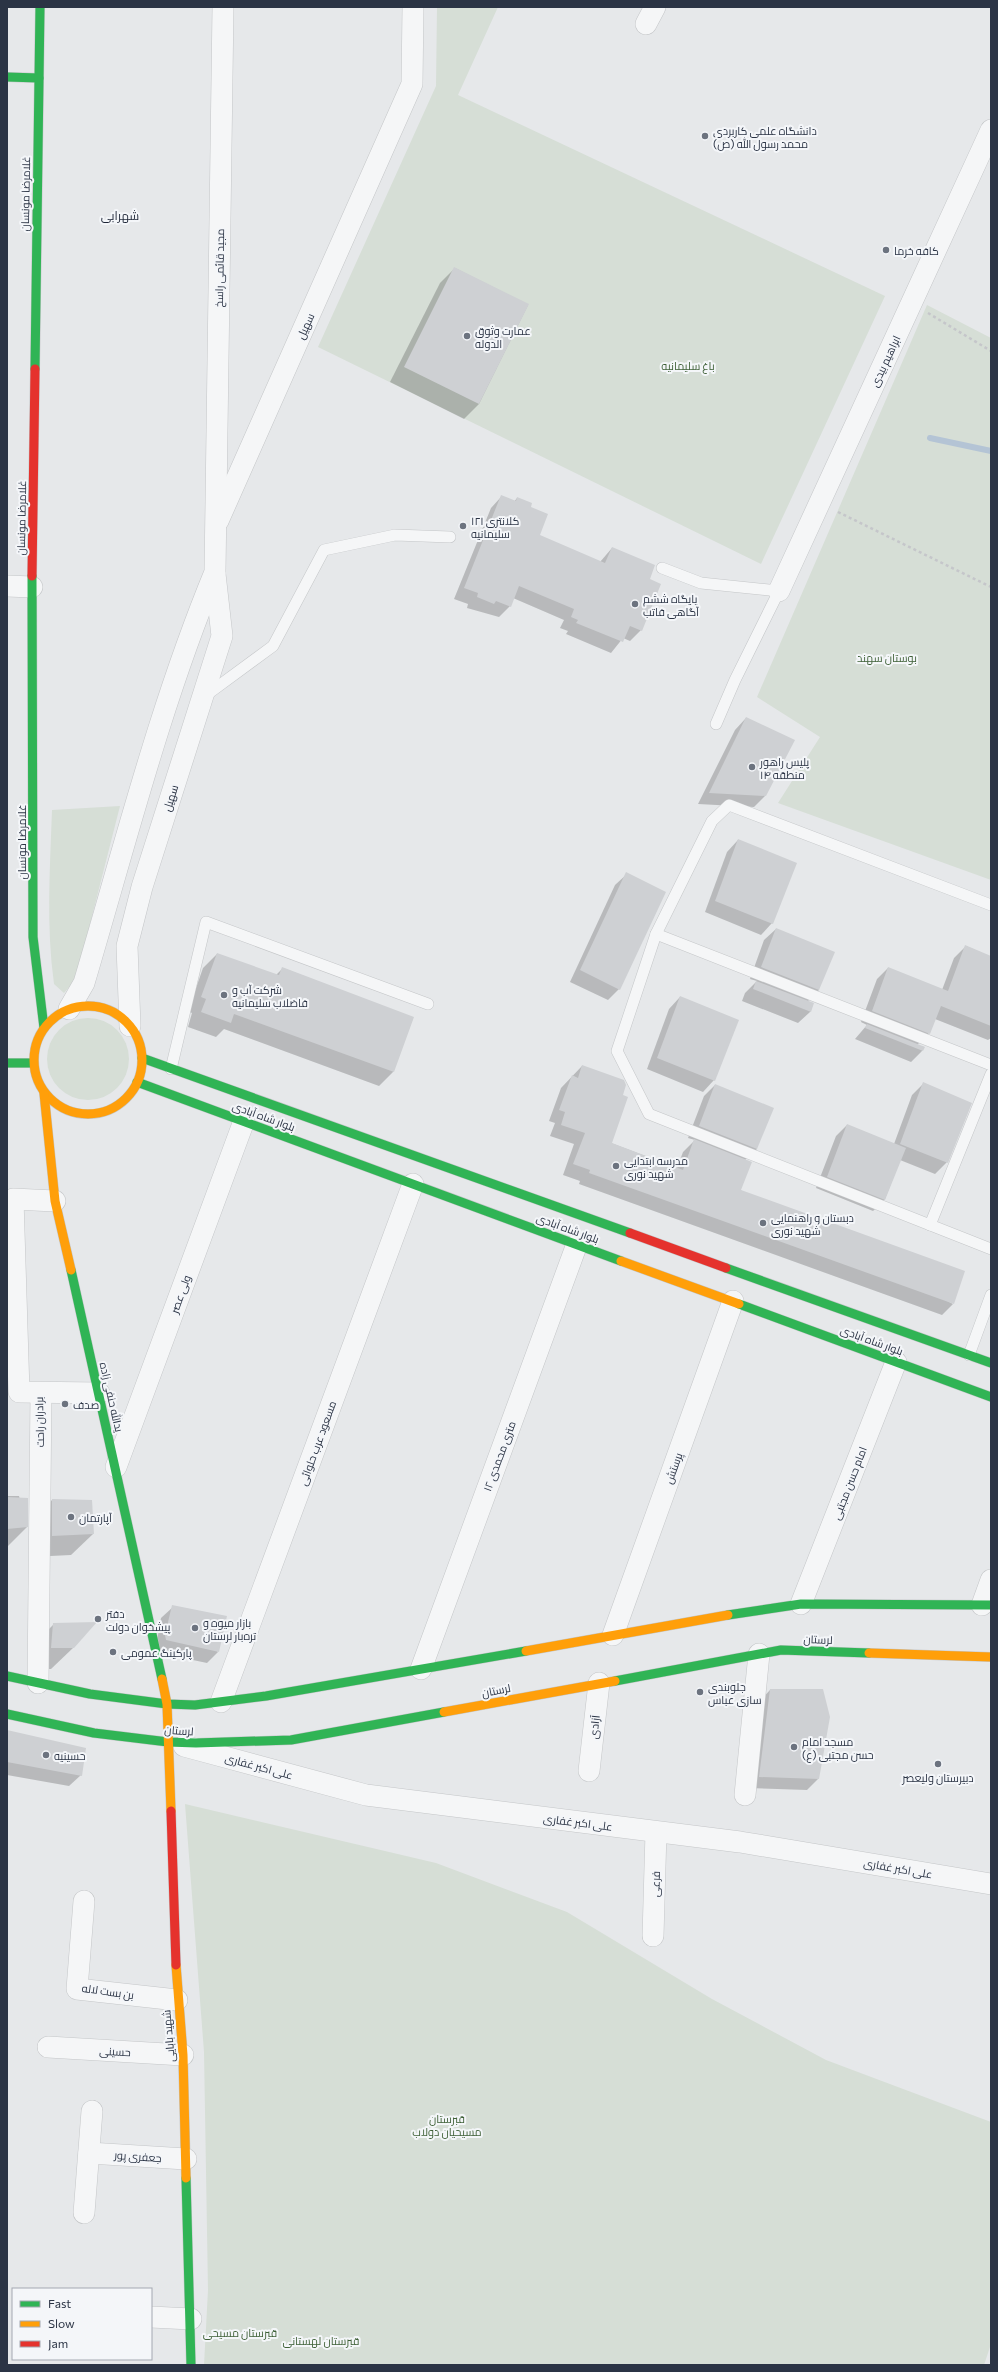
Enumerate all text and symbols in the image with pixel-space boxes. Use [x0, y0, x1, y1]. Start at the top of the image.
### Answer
place label: دانشگاه علمی کاربردی محمد رسول الله (ص) [713, 124, 817, 151]
marker: دانشگاه علمی کاربردی محمد رسول الله (ص) [700, 131, 710, 141]
street label: غلامرضا مونسان [18, 156, 33, 232]
district label: شهرابی [101, 208, 139, 223]
street label: مجید قائمی راسخ [212, 228, 228, 308]
place label: کافه خرما [894, 244, 939, 258]
marker: کافه خرما [881, 245, 891, 255]
street label: سهیل [294, 311, 317, 342]
place label: عمارت وثوق الدوله [475, 324, 531, 351]
marker: عمارت وثوق الدوله [462, 331, 472, 341]
street label: ابراهیم بیدی [867, 333, 904, 390]
park label: باغ سلیمانیه [661, 359, 715, 374]
street label: غلامرضا مونسان [14, 480, 29, 556]
place label: كلانتری ١٢١ سلیمانیه [471, 514, 519, 540]
marker: كلانتری ١٢١ سلیمانیه [458, 521, 468, 531]
place label: پایگاه ششم آگاهی فاتب [643, 592, 699, 619]
marker: پایگاه ششم آگاهی فاتب [630, 599, 640, 609]
park label: بوستان سهند [857, 651, 917, 665]
place label: پلیس راهور منطقه ۱۴ [759, 755, 809, 781]
marker: پلیس راهور منطقه ۱۴ [747, 762, 757, 772]
street label: سهیل [160, 783, 181, 813]
street label: غلامرضا مونسان [15, 804, 29, 880]
place label: شرکت آب و فاضلاب سلیمانیه [232, 983, 308, 1009]
marker: شرکت آب و فاضلاب سلیمانیه [219, 990, 229, 1000]
street label: بلوار شاه آبادی [231, 1099, 297, 1134]
place label: مدرسه ابتدایی شهید نوری [624, 1154, 688, 1181]
marker: مدرسه ابتدایی شهید نوری [611, 1161, 621, 1171]
street label: بلوار شاه آبادی [535, 1211, 601, 1246]
place label: دبستان و راهنمایی شهید نوری [771, 1211, 854, 1238]
marker: دبستان و راهنمایی شهید نوری [758, 1218, 768, 1228]
street label: ولی عصر [167, 1273, 194, 1316]
street label: بلوار شاه آبادی [839, 1323, 905, 1358]
street label: یدالله حنفی زاده [97, 1361, 127, 1433]
street label: برادران راحت [32, 1396, 47, 1447]
place label: صدف [73, 1398, 99, 1411]
marker: صدف [60, 1399, 70, 1409]
street label: مسعود عرب حلوائی [296, 1399, 339, 1488]
street label: ۱۲ متری محمدی [480, 1419, 519, 1493]
street label: امام حسن مجتبی [829, 1445, 871, 1522]
street label: پرستش [661, 1451, 686, 1486]
place label: آپارتمان [79, 1511, 112, 1525]
marker: آپارتمان [66, 1512, 76, 1522]
place label: دفتر پیشخوان دولت [105, 1607, 170, 1634]
marker: دفتر پیشخوان دولت [93, 1614, 103, 1624]
place label: بازار میوه و تره‌بار لرستان [203, 1616, 256, 1643]
marker: بازار میوه و تره‌بار لرستان [190, 1623, 200, 1633]
street label: لرستان [803, 1632, 833, 1647]
place label: پارکینگ عمومی [121, 1646, 192, 1660]
marker: پارکینگ عمومی [108, 1647, 118, 1657]
place label: جلوبندی سازی عباس [708, 1680, 762, 1707]
street label: لرستان [480, 1681, 512, 1700]
marker: جلوبندی سازی عباس [695, 1687, 705, 1697]
street label: آزادی [586, 1714, 603, 1740]
street label: لرستان [164, 1722, 194, 1739]
place label: مسجد امام حسن مجتبی (ع) [802, 1735, 874, 1763]
marker: مسجد امام حسن مجتبی (ع) [789, 1742, 799, 1752]
place label: حسینیه [54, 1749, 86, 1762]
marker: حسینیه [41, 1750, 51, 1760]
street label: علی اکبر غفاری [223, 1751, 294, 1782]
marker: دبیرستان ولیعصر [933, 1759, 943, 1769]
place label: دبیرستان ولیعصر [901, 1771, 974, 1785]
street label: علی اکبر غفاری [542, 1811, 613, 1834]
street label: علی اکبر غفاری [862, 1856, 933, 1881]
street label: فرعی [648, 1871, 663, 1897]
street label: بن بست لاله [81, 1981, 135, 2002]
street label: شهید بابایی [159, 2009, 178, 2063]
street label: حسینی [99, 2044, 131, 2059]
park label: قبرستان مسیحیان دولاب [412, 2112, 482, 2139]
street label: جعفری پور [113, 2148, 162, 2165]
legend [12, 2288, 152, 2360]
text: Fast [48, 2296, 71, 2310]
text: Slow [48, 2316, 75, 2330]
park label: قبرستان مسیحی [203, 2326, 277, 2340]
park label: قبرستان لهستانی [282, 2334, 360, 2348]
text: Jam [48, 2336, 68, 2351]

